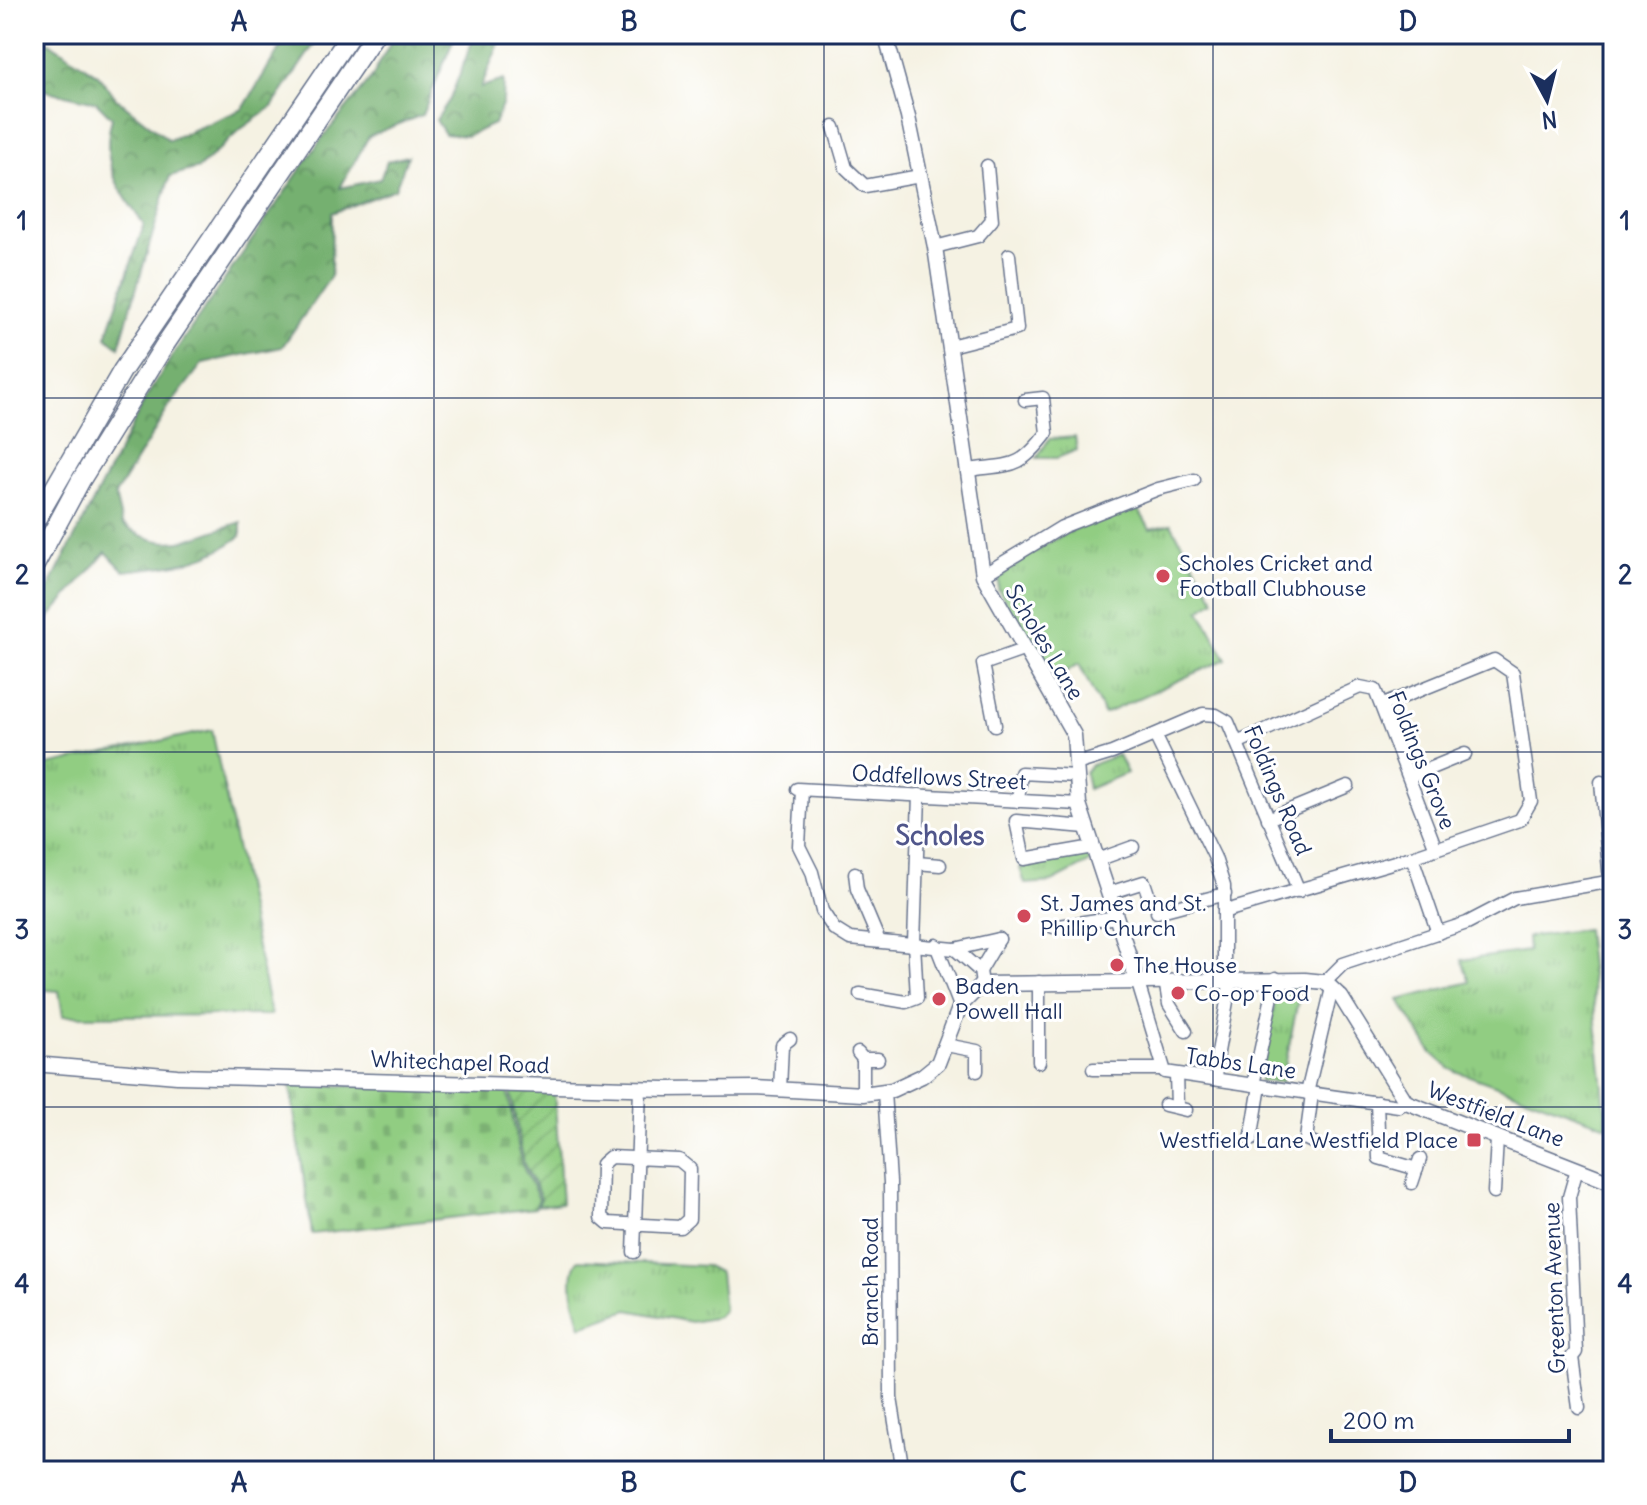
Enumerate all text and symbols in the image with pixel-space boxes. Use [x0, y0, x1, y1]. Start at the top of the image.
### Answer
text: A [231, 5, 248, 38]
text: B [620, 5, 638, 38]
text: C [1009, 5, 1027, 38]
text: D [1399, 5, 1417, 38]
north arrow [1507, 60, 1587, 140]
text: N [1540, 105, 1559, 135]
text: 1 [17, 204, 27, 237]
text: 1 [1620, 204, 1630, 237]
place label: Scholes Cricket and Football Clubhouse [1179, 549, 1373, 602]
text: 2 [15, 558, 29, 591]
text: 2 [1618, 558, 1632, 591]
marker: Scholes Cricket and Football Clubhouse [1154, 567, 1172, 585]
street label: Scholes Lane [1000, 579, 1090, 705]
street label: Foldings Grove [1382, 687, 1462, 833]
street label: Foldings Road [1238, 721, 1318, 859]
street label: Oddfellows Street [851, 758, 1027, 796]
district label: Scholes [896, 819, 985, 852]
place label: St. James and St. Phillip Church [1040, 889, 1206, 942]
marker: St. James and St. Phillip Church [1015, 907, 1033, 925]
text: 3 [15, 913, 29, 946]
text: 3 [1618, 913, 1632, 946]
place label: The House [1133, 951, 1237, 979]
marker: The House [1108, 956, 1126, 974]
place label: Baden Powell Hall [955, 972, 1063, 1025]
place label: Co-op Food [1194, 979, 1309, 1007]
marker: Co-op Food [1169, 984, 1187, 1002]
marker: Baden Powell Hall [930, 990, 948, 1008]
street label: Tabbs Lane [1184, 1041, 1298, 1085]
street label: Whitechapel Road [370, 1045, 550, 1079]
street label: Westfield Lane [1424, 1075, 1568, 1153]
place label: Westfield Lane Westfield Place [1159, 1126, 1458, 1154]
marker: Westfield Lane Westfield Place [1465, 1131, 1483, 1149]
street label: Greenton Avenue [1537, 1202, 1571, 1374]
street label: Branch Road [856, 1217, 884, 1347]
text: 4 [14, 1267, 30, 1300]
text: 4 [1617, 1267, 1633, 1300]
scale bar [1331, 1393, 1569, 1443]
text: 200 m [1343, 1405, 1415, 1435]
text: A [231, 1466, 248, 1499]
text: B [620, 1466, 638, 1499]
text: C [1009, 1466, 1027, 1499]
text: D [1399, 1466, 1417, 1499]

